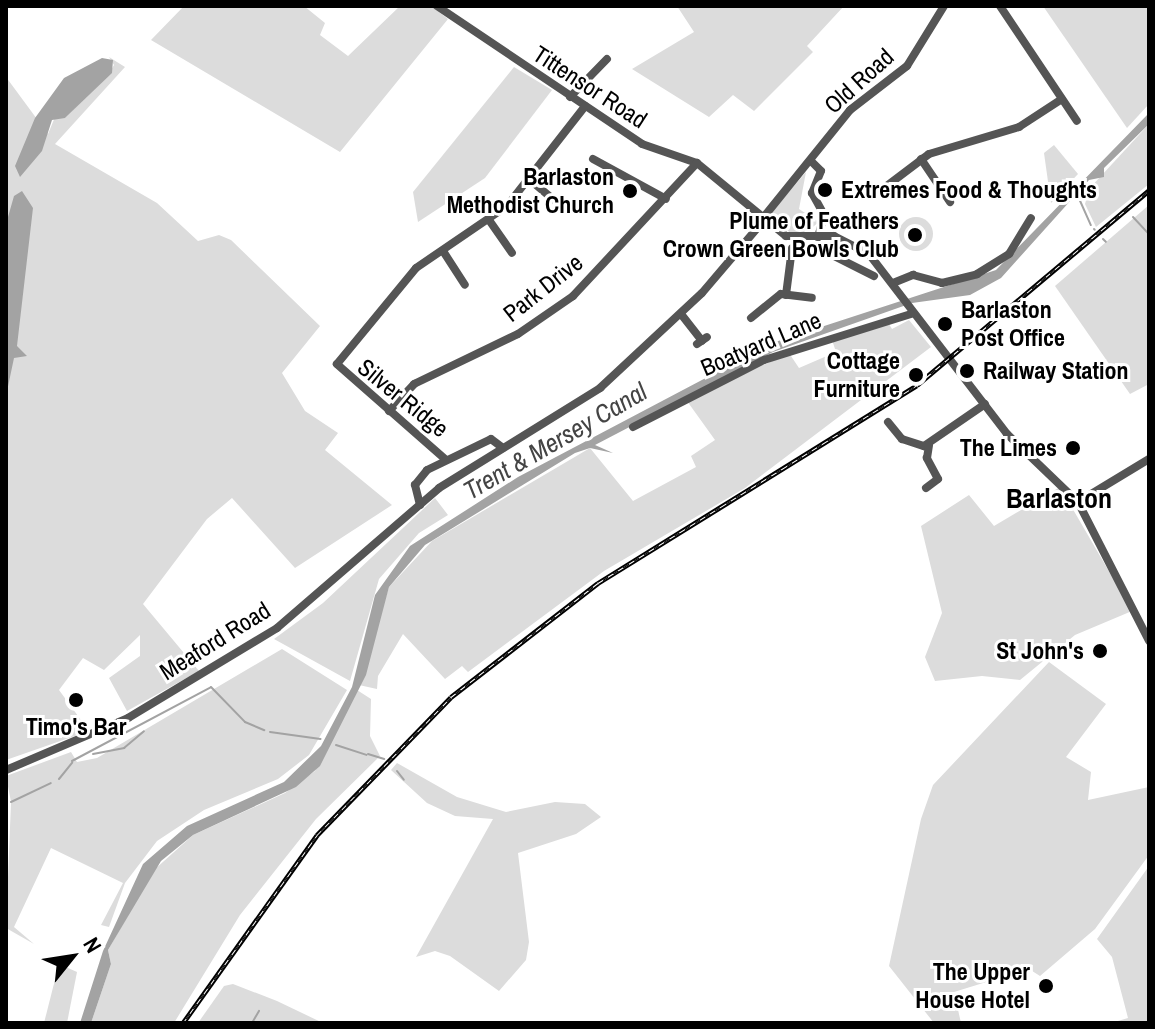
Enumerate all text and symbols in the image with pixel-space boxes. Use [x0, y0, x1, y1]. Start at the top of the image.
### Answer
street label: Tittensor Road [528, 40, 652, 134]
street label: Old Road [818, 42, 900, 120]
place label: Barlaston Methodist Church [447, 163, 614, 219]
place label: Extremes Food & Thoughts [841, 176, 1097, 204]
marker: Extremes Food & Thoughts [816, 181, 834, 199]
marker: Barlaston Methodist Church [621, 182, 639, 200]
place label: Plume of Feathers Crown Green Bowls Club [663, 207, 899, 263]
marker: Plume of Feathers Crown Green Bowls Club [906, 226, 924, 244]
street label: Park Drive [498, 248, 588, 328]
place label: Barlaston Post Office [961, 296, 1065, 352]
street label: Boatyard Lane [696, 306, 826, 382]
marker: Barlaston Post Office [936, 315, 954, 333]
place label: Cottage Furniture [814, 347, 900, 403]
street label: Silver Ridge [352, 353, 454, 443]
place label: Railway Station [983, 357, 1128, 385]
marker: Railway Station [958, 362, 976, 380]
marker: Cottage Furniture [907, 366, 925, 384]
water label: Trent & Mersey Canal [458, 376, 652, 506]
place label: The Limes [960, 434, 1057, 462]
marker: The Limes [1064, 439, 1082, 457]
district label: Barlaston [1006, 481, 1112, 515]
street label: Meaford Road [154, 596, 276, 686]
place label: St John's [996, 637, 1084, 665]
marker: St John's [1091, 642, 1109, 660]
marker: Timo's Bar [67, 691, 85, 709]
place label: Timo's Bar [26, 713, 126, 741]
north arrow [32, 917, 112, 997]
text: N [77, 932, 109, 958]
place label: The Upper House Hotel [915, 958, 1030, 1014]
marker: The Upper House Hotel [1037, 977, 1055, 995]

